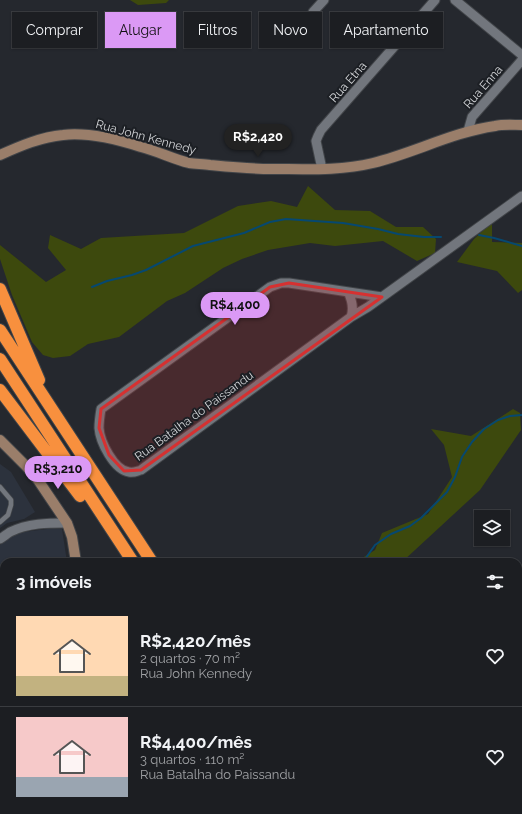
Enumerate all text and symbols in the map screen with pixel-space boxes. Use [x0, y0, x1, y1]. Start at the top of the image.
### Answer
chip: Comprar [12, 12, 97, 48]
chip: Alugar [105, 12, 176, 48]
chip: Filtros [184, 12, 251, 48]
chip: Novo [259, 12, 322, 48]
chip: Apartamento [330, 12, 443, 48]
street label: Rua Etna [327, 59, 369, 105]
street label: Rua Enna [461, 63, 505, 111]
street label: Rua John Kennedy [94, 117, 198, 157]
pin: R$2,420 [221, 124, 295, 158]
text: R$2,420 [233, 129, 283, 144]
pin: R$4,400 [198, 292, 272, 326]
text: R$4,400 [210, 297, 260, 312]
street label: Rua Batalha do Paissandu [132, 368, 256, 464]
pin: R$3,210 [21, 456, 95, 490]
text: R$3,210 [34, 461, 82, 476]
map controls [474, 510, 510, 546]
button: layers [474, 510, 510, 546]
icon: filters [484, 571, 506, 593]
text: 3 imóveis [16, 572, 92, 592]
text: R$2,420/mês [140, 631, 251, 651]
icon: home [48, 632, 96, 680]
icon: heart [484, 645, 506, 667]
text: 2 quartos · 70 m² [140, 651, 240, 666]
text: Rua John Kennedy [140, 666, 252, 681]
text: R$4,400/mês [140, 732, 252, 752]
icon: home [48, 733, 96, 781]
icon: heart [484, 746, 506, 768]
text: 3 quartos · 110 m² [140, 752, 244, 767]
text: Rua Batalha do Paissandu [140, 767, 295, 782]

